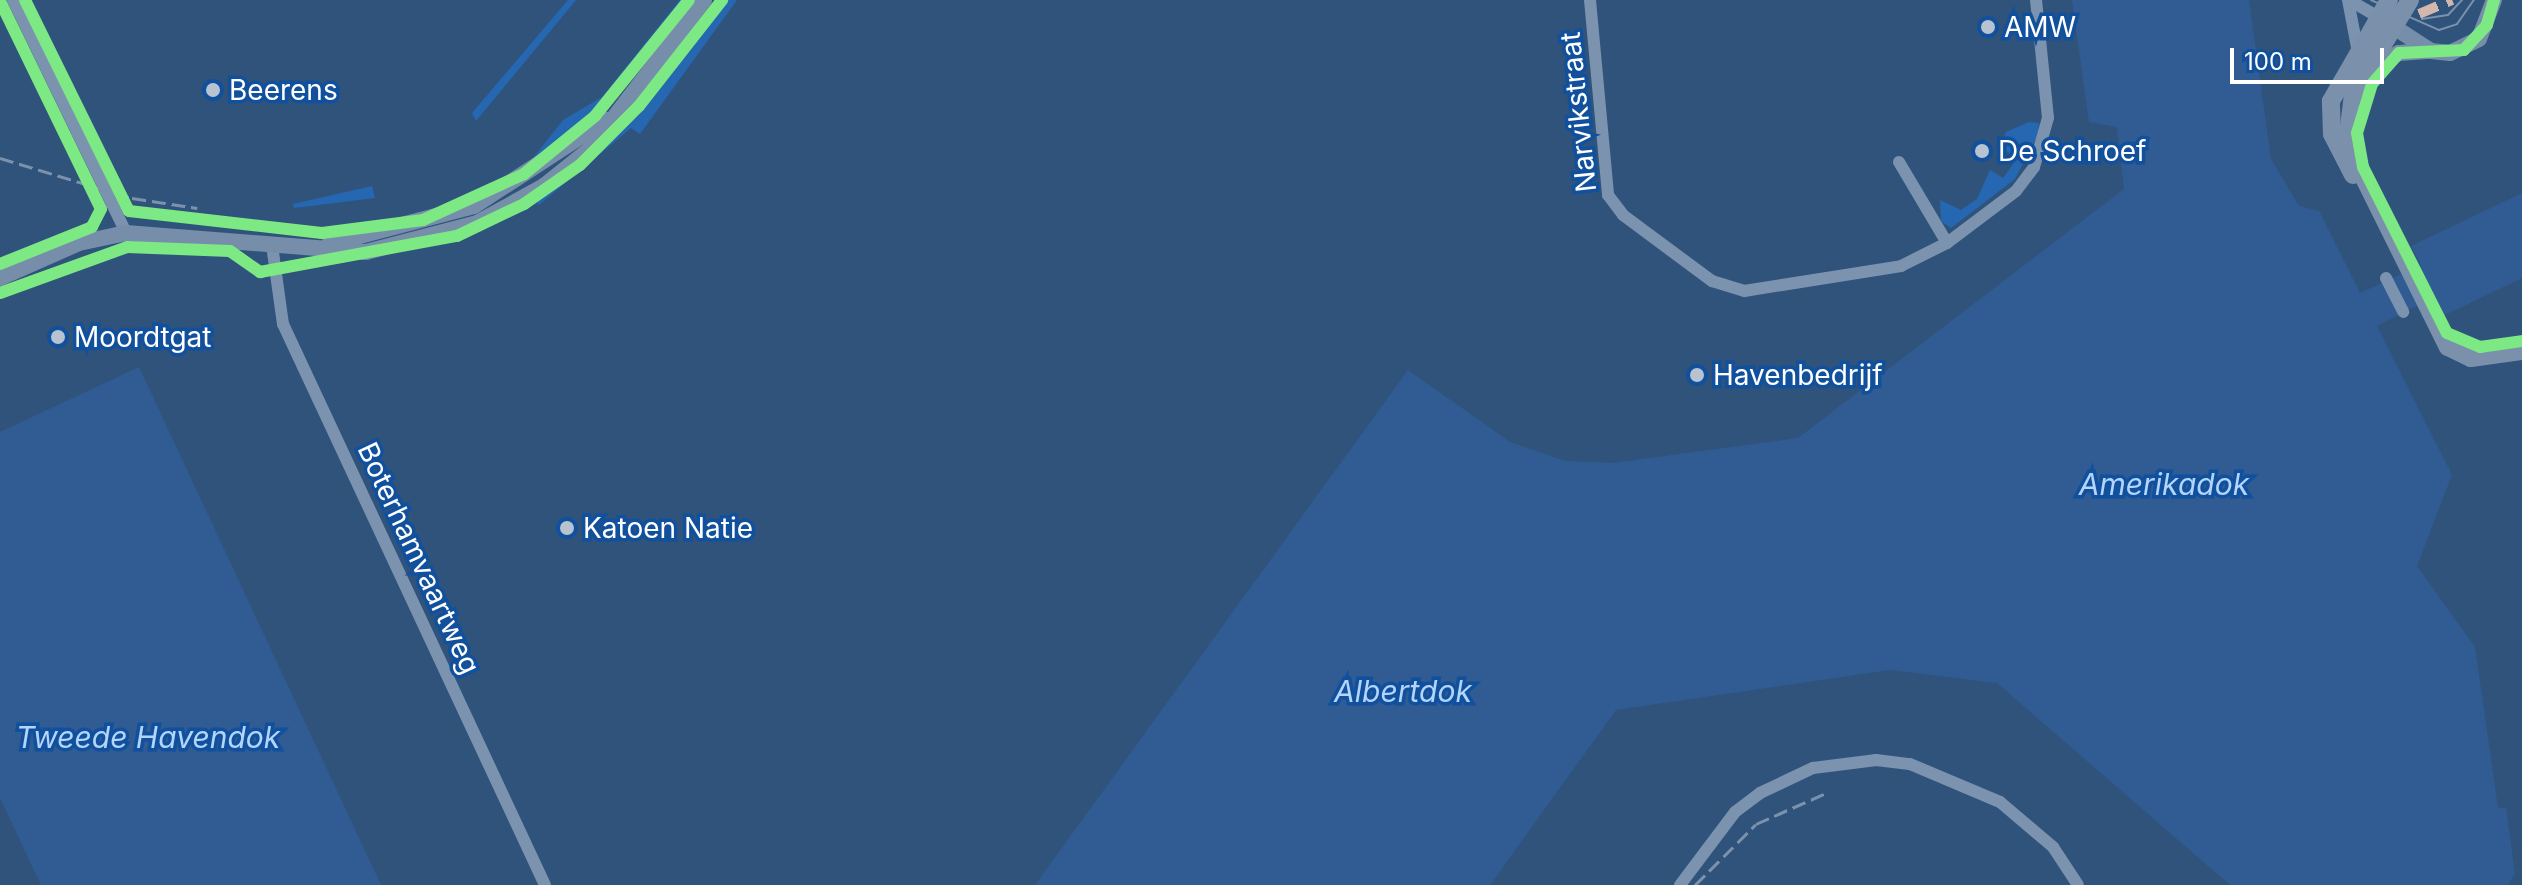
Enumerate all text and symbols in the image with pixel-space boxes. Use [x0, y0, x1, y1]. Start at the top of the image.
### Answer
place label: AMW [2004, 10, 2076, 44]
marker: AMW [1979, 18, 1997, 36]
street label: Narvikstraat [1553, 30, 1603, 194]
scale bar [2234, 32, 2388, 82]
text: 100 m [2244, 47, 2312, 76]
place label: Beerens [229, 73, 338, 107]
marker: Beerens [204, 81, 222, 99]
place label: De Schroef [1998, 134, 2146, 168]
marker: De Schroef [1973, 142, 1991, 160]
place label: Moordtgat [74, 320, 211, 354]
marker: Moordtgat [49, 328, 67, 346]
place label: Havenbedrijf [1713, 358, 1883, 392]
marker: Havenbedrijf [1688, 366, 1706, 384]
street label: Boterhamvaartweg [351, 437, 487, 679]
water label: Amerikadok [2079, 466, 2249, 502]
place label: Katoen Natie [583, 511, 753, 545]
marker: Katoen Natie [558, 519, 576, 537]
water label: Albertdok [1334, 673, 1472, 709]
water label: Tweede Havendok [16, 719, 280, 755]

